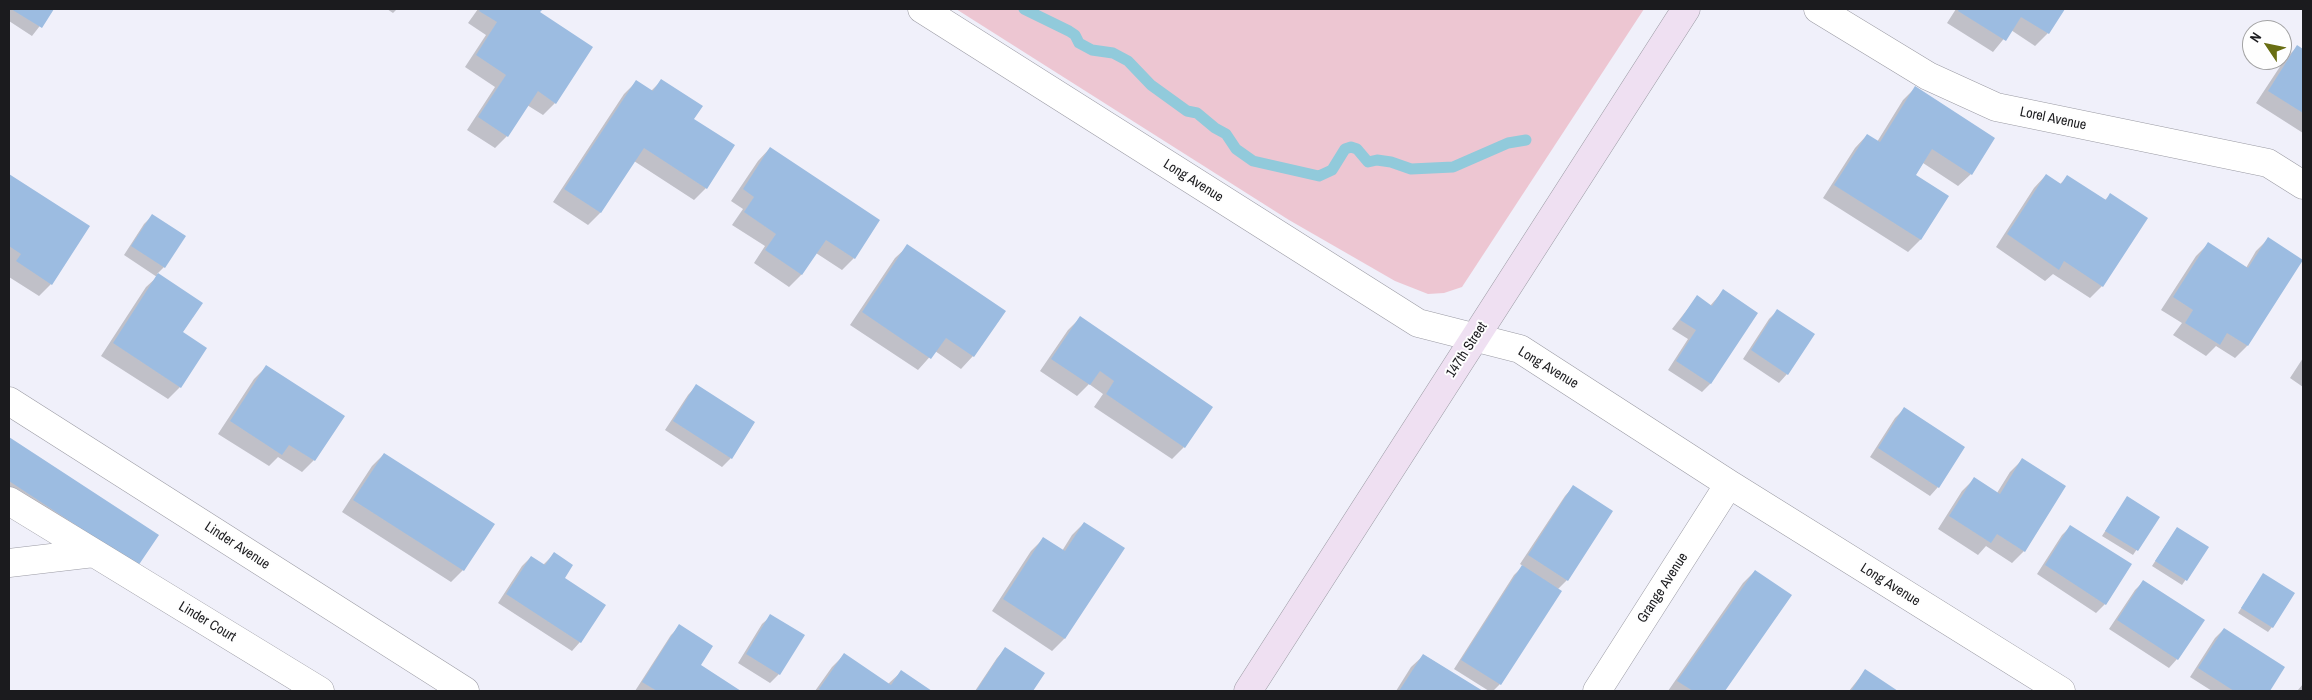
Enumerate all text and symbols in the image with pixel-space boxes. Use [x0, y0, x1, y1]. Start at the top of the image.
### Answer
north arrow [2242, 20, 2292, 70]
text: N [2246, 29, 2265, 46]
street label: Lorel Avenue [2018, 104, 2088, 134]
street label: Long Avenue [1160, 156, 1226, 206]
street label: 147th Street [1443, 319, 1491, 381]
street label: Long Avenue [1515, 343, 1581, 393]
street label: Linder Avenue [201, 519, 273, 573]
street label: Grange Avenue [1634, 550, 1692, 626]
street label: Long Avenue [1857, 560, 1923, 610]
street label: Linder Court [175, 598, 239, 646]

